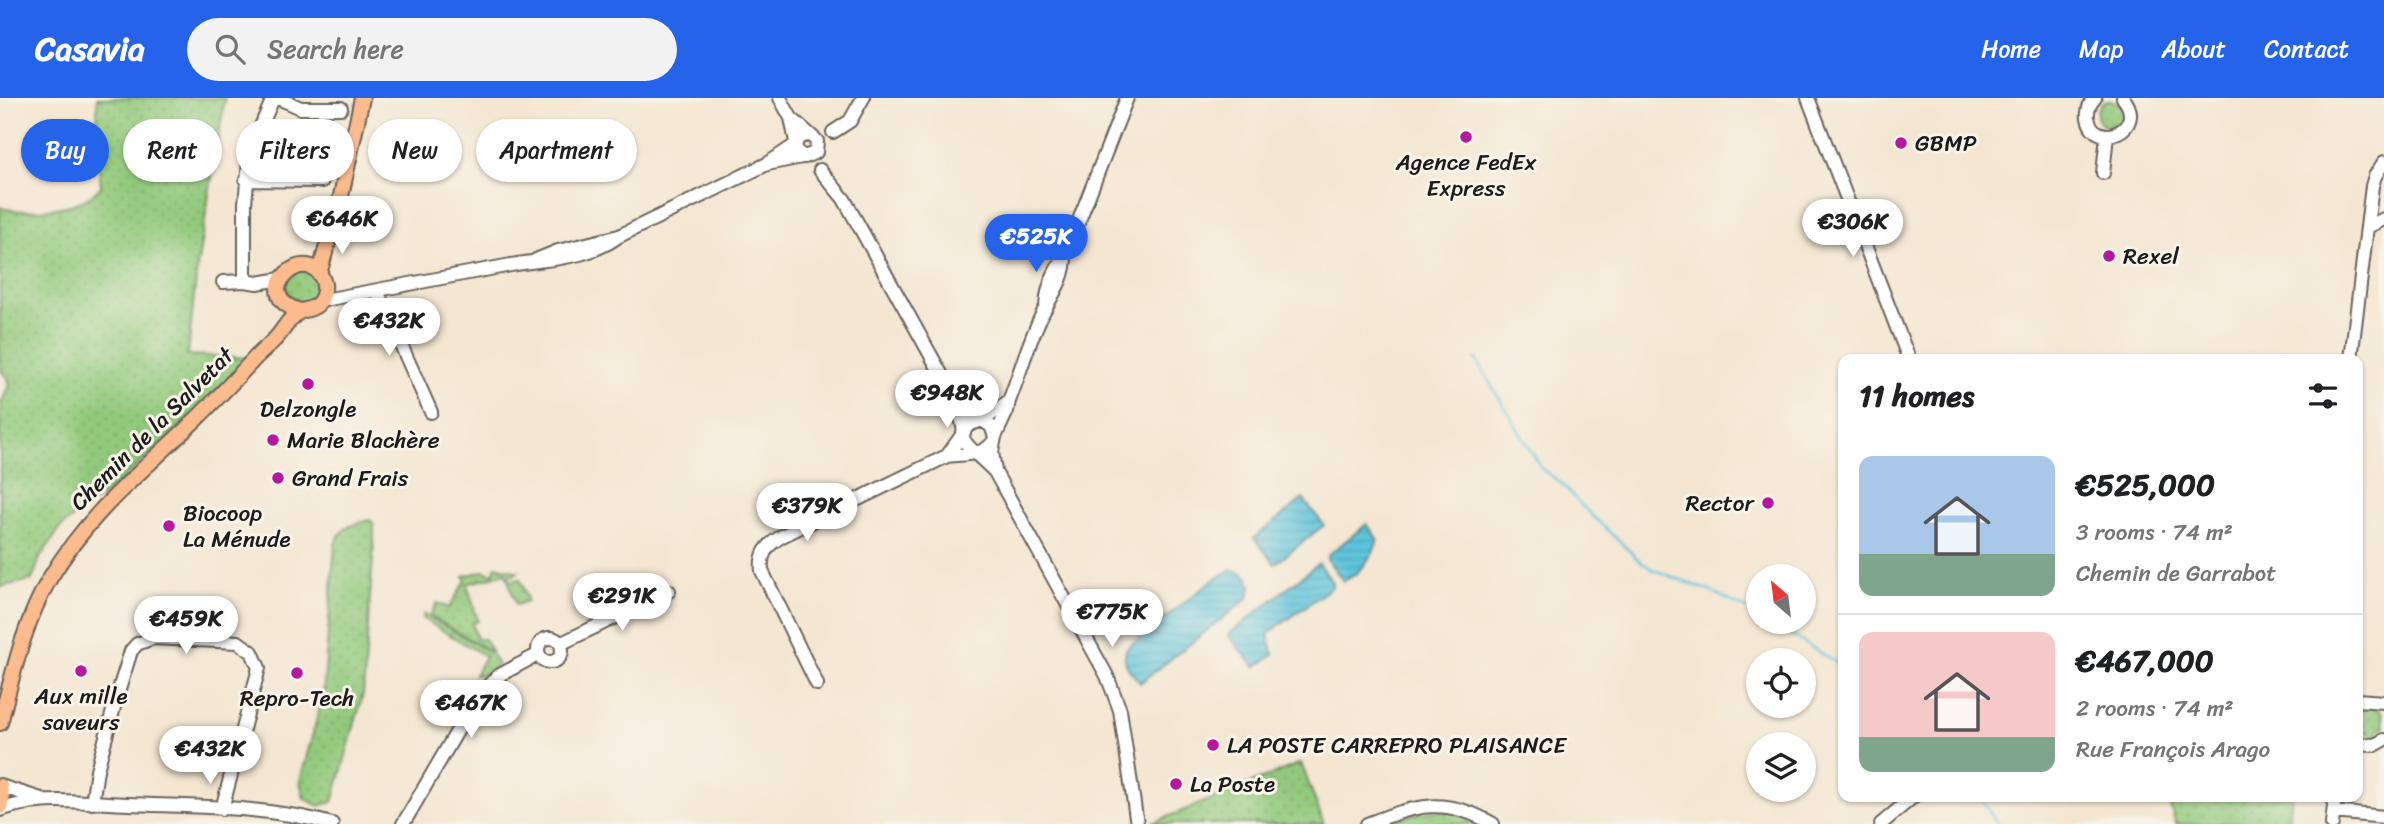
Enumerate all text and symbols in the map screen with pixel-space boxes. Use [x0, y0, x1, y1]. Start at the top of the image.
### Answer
search box [187, 18, 677, 81]
text: Casavia [35, 20, 145, 78]
text: Search here [267, 26, 404, 72]
text: Home [1981, 28, 2041, 70]
text: Map [2079, 28, 2123, 70]
text: About [2161, 28, 2226, 70]
text: Contact [2264, 28, 2349, 70]
icon: search [211, 30, 249, 68]
chip: Buy [21, 119, 109, 182]
chip: Rent [123, 119, 222, 182]
chip: Filters [236, 119, 354, 182]
chip: New [368, 119, 462, 182]
chip: Apartment [476, 119, 637, 182]
place label: GBMP [1915, 123, 1977, 164]
marker: Agence FedEx Express [1458, 129, 1474, 145]
marker: GBMP [1893, 135, 1909, 151]
place label: Agence FedEx Express [1395, 142, 1536, 209]
pin: €646K [293, 197, 391, 256]
text: €646K [307, 198, 377, 239]
pin: €306K [1804, 200, 1902, 259]
text: €306K [1818, 201, 1888, 242]
pin: €525K [987, 214, 1085, 274]
text: €525K [1001, 216, 1071, 257]
place label: Rexel [2123, 236, 2179, 277]
marker: Rexel [2101, 248, 2117, 264]
pin: €432K [340, 299, 438, 358]
text: €432K [354, 300, 424, 341]
street label: Chemin de la Salvetat [60, 336, 245, 521]
text: 11 homes [1859, 369, 1974, 423]
pin: €948K [898, 370, 996, 430]
text: €948K [911, 372, 983, 413]
marker: Delzongle [300, 376, 316, 392]
icon: filters [2304, 377, 2342, 415]
place label: Delzongle [260, 389, 356, 430]
place label: Marie Blachère [287, 420, 440, 461]
marker: Marie Blachère [265, 432, 281, 448]
place label: Grand Frais [292, 458, 409, 499]
text: €525,000 [2076, 458, 2215, 512]
marker: Grand Frais [270, 470, 286, 486]
place label: Rector [1686, 483, 1756, 524]
pin: €379K [758, 484, 856, 543]
icon: home [1915, 484, 1999, 568]
text: €379K [772, 485, 842, 526]
place label: Biocoop La Ménude [183, 493, 291, 560]
marker: Rector [1760, 495, 1776, 511]
text: 3 rooms · 74 m² [2076, 512, 2233, 553]
marker: Biocoop La Ménude [161, 518, 177, 534]
text: Chemin de Garrabot [2076, 553, 2276, 594]
north arrow [1746, 564, 1816, 634]
map controls [1746, 564, 1816, 802]
pin: €291K [573, 574, 671, 633]
text: €291K [589, 575, 655, 616]
pin: €775K [1063, 589, 1161, 649]
text: €775K [1077, 591, 1147, 632]
pin: €459K [137, 596, 235, 656]
text: €459K [150, 598, 222, 639]
text: €467,000 [2076, 634, 2214, 688]
button: locate [1746, 648, 1816, 718]
icon: home [1915, 660, 1999, 744]
marker: Aux mille saveurs [73, 663, 89, 679]
marker: Repro-Tech [289, 665, 305, 681]
place label: Aux mille saveurs [33, 676, 128, 743]
place label: Repro-Tech [240, 678, 354, 719]
pin: €467K [422, 680, 520, 740]
text: €467K [436, 682, 506, 723]
text: 2 rooms · 74 m² [2076, 688, 2233, 729]
place label: LA POSTE CARREPRO PLAISANCE [1227, 725, 1567, 766]
pin: €432K [161, 726, 259, 786]
text: €432K [175, 728, 245, 769]
text: Rue François Arago [2076, 729, 2270, 770]
button: layers [1746, 732, 1816, 802]
marker: LA POSTE CARREPRO PLAISANCE [1205, 737, 1221, 753]
place label: La Poste [1190, 764, 1275, 805]
marker: La Poste [1168, 776, 1184, 792]

